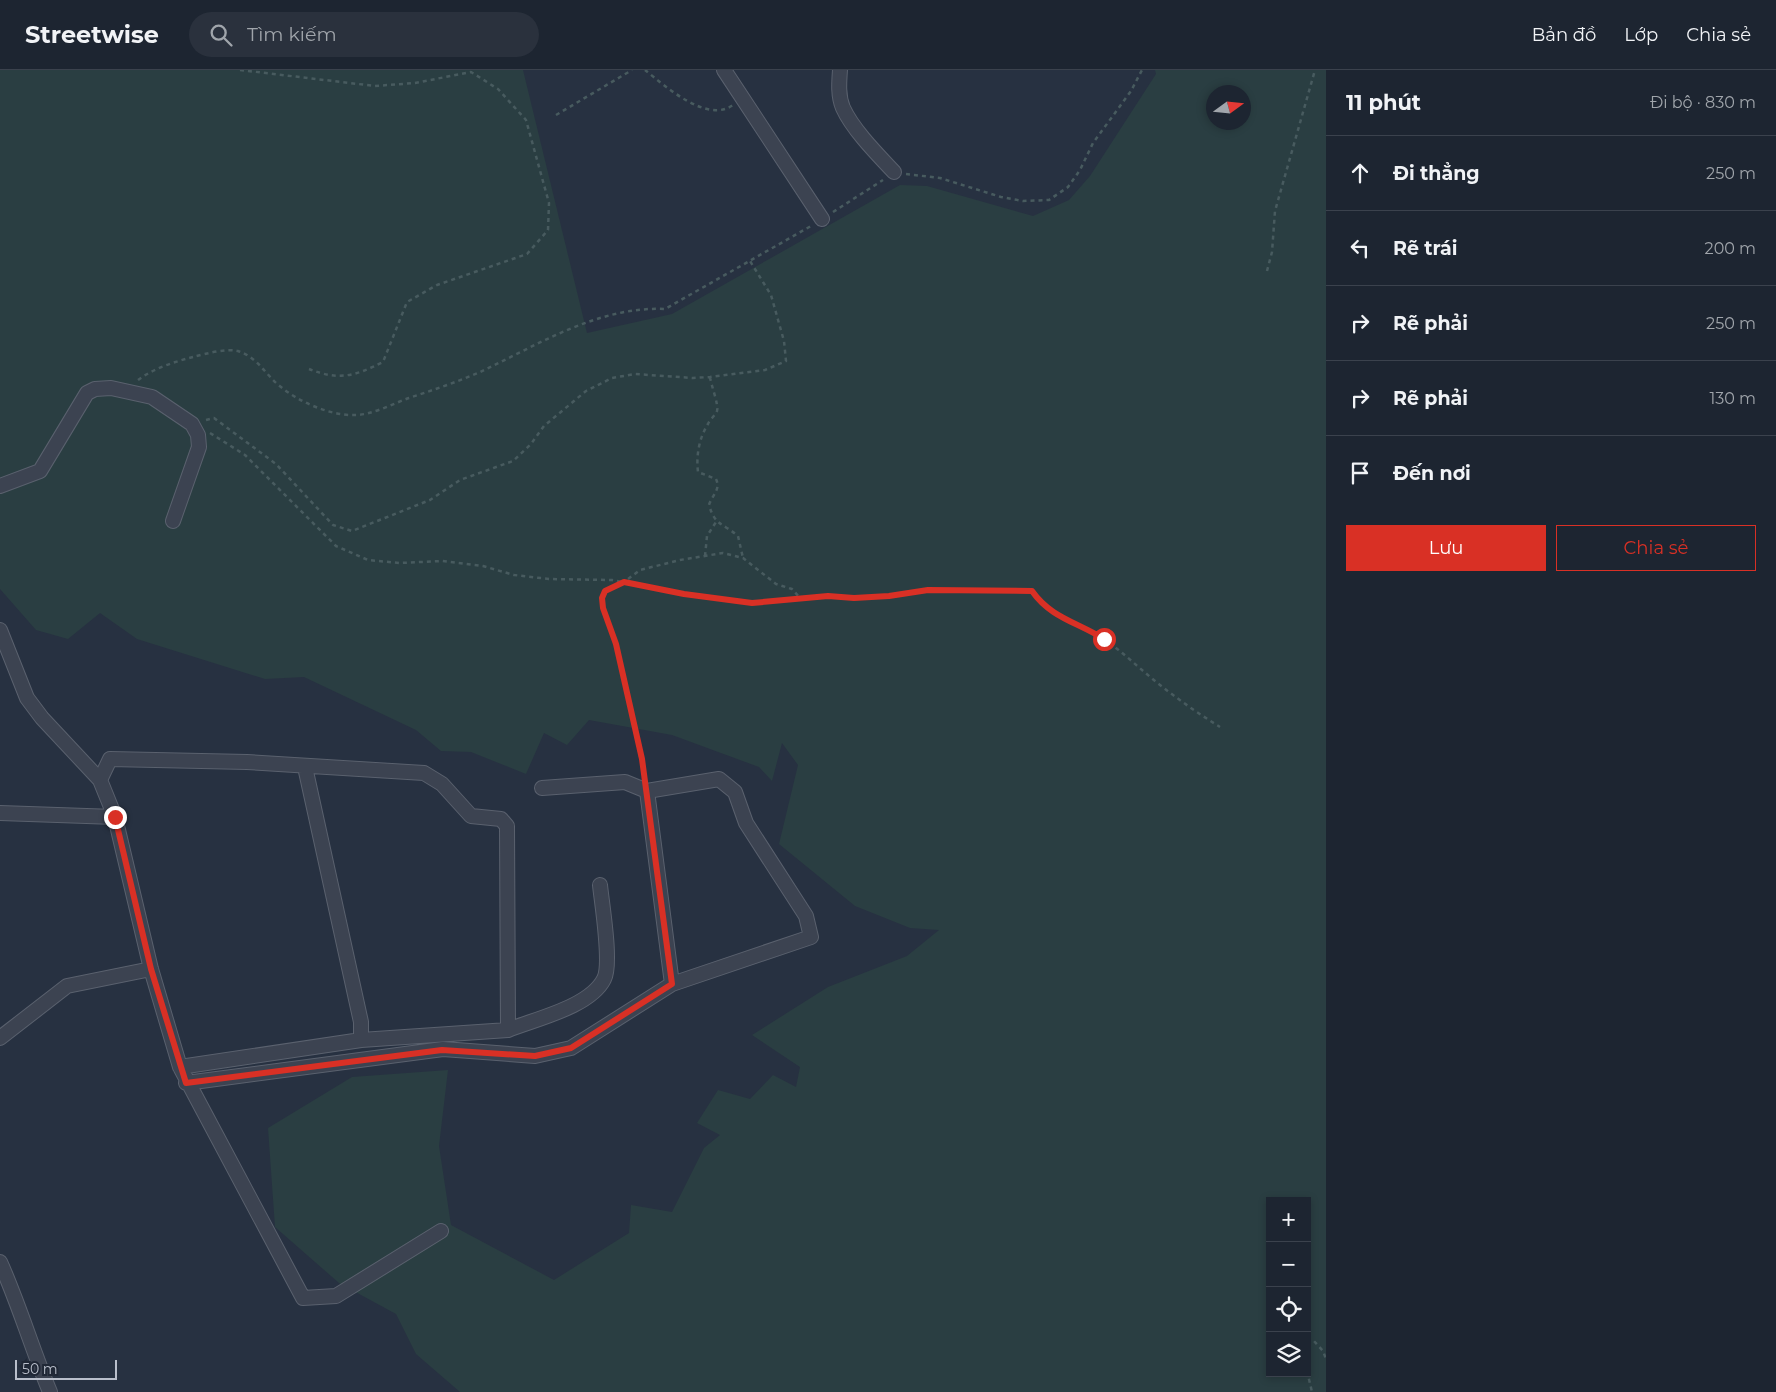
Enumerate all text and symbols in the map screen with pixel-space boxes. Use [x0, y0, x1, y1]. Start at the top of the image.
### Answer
search box [189, 12, 539, 57]
text: Streetwise [25, 20, 159, 49]
icon: search [207, 21, 235, 49]
text: Tìm kiếm [247, 23, 337, 46]
text: Bản đồ [1532, 24, 1596, 46]
text: Lớp [1624, 24, 1658, 46]
text: Chia sẻ [1686, 24, 1751, 46]
north arrow [1206, 85, 1251, 130]
text: 11 phút [1346, 90, 1421, 115]
text: Đi bộ · 830 m [1650, 93, 1756, 112]
icon: ahead [1346, 159, 1374, 187]
text: Đi thẳng [1393, 162, 1480, 185]
text: 250 m [1706, 164, 1756, 183]
icon: left [1346, 234, 1374, 262]
text: Rẽ trái [1393, 237, 1458, 260]
text: 200 m [1705, 239, 1756, 258]
icon: right [1346, 309, 1374, 337]
text: Rẽ phải [1393, 312, 1468, 335]
text: 250 m [1706, 314, 1756, 333]
icon: right [1346, 384, 1374, 412]
text: Rẽ phải [1393, 387, 1468, 410]
text: 130 m [1709, 389, 1756, 408]
icon: arrive [1346, 459, 1374, 487]
text: Đến nơi [1393, 462, 1471, 485]
button: Lưu [1346, 525, 1546, 571]
button: Chia sẻ [1556, 525, 1756, 571]
route start [1093, 628, 1116, 651]
route end [104, 806, 127, 829]
map controls [1266, 1197, 1311, 1377]
button: + [1266, 1197, 1311, 1242]
button: − [1266, 1242, 1311, 1287]
button: locate [1266, 1287, 1311, 1332]
button: layers [1266, 1332, 1311, 1377]
scale bar [15, 1357, 118, 1380]
text: 50 m [22, 1360, 58, 1378]

